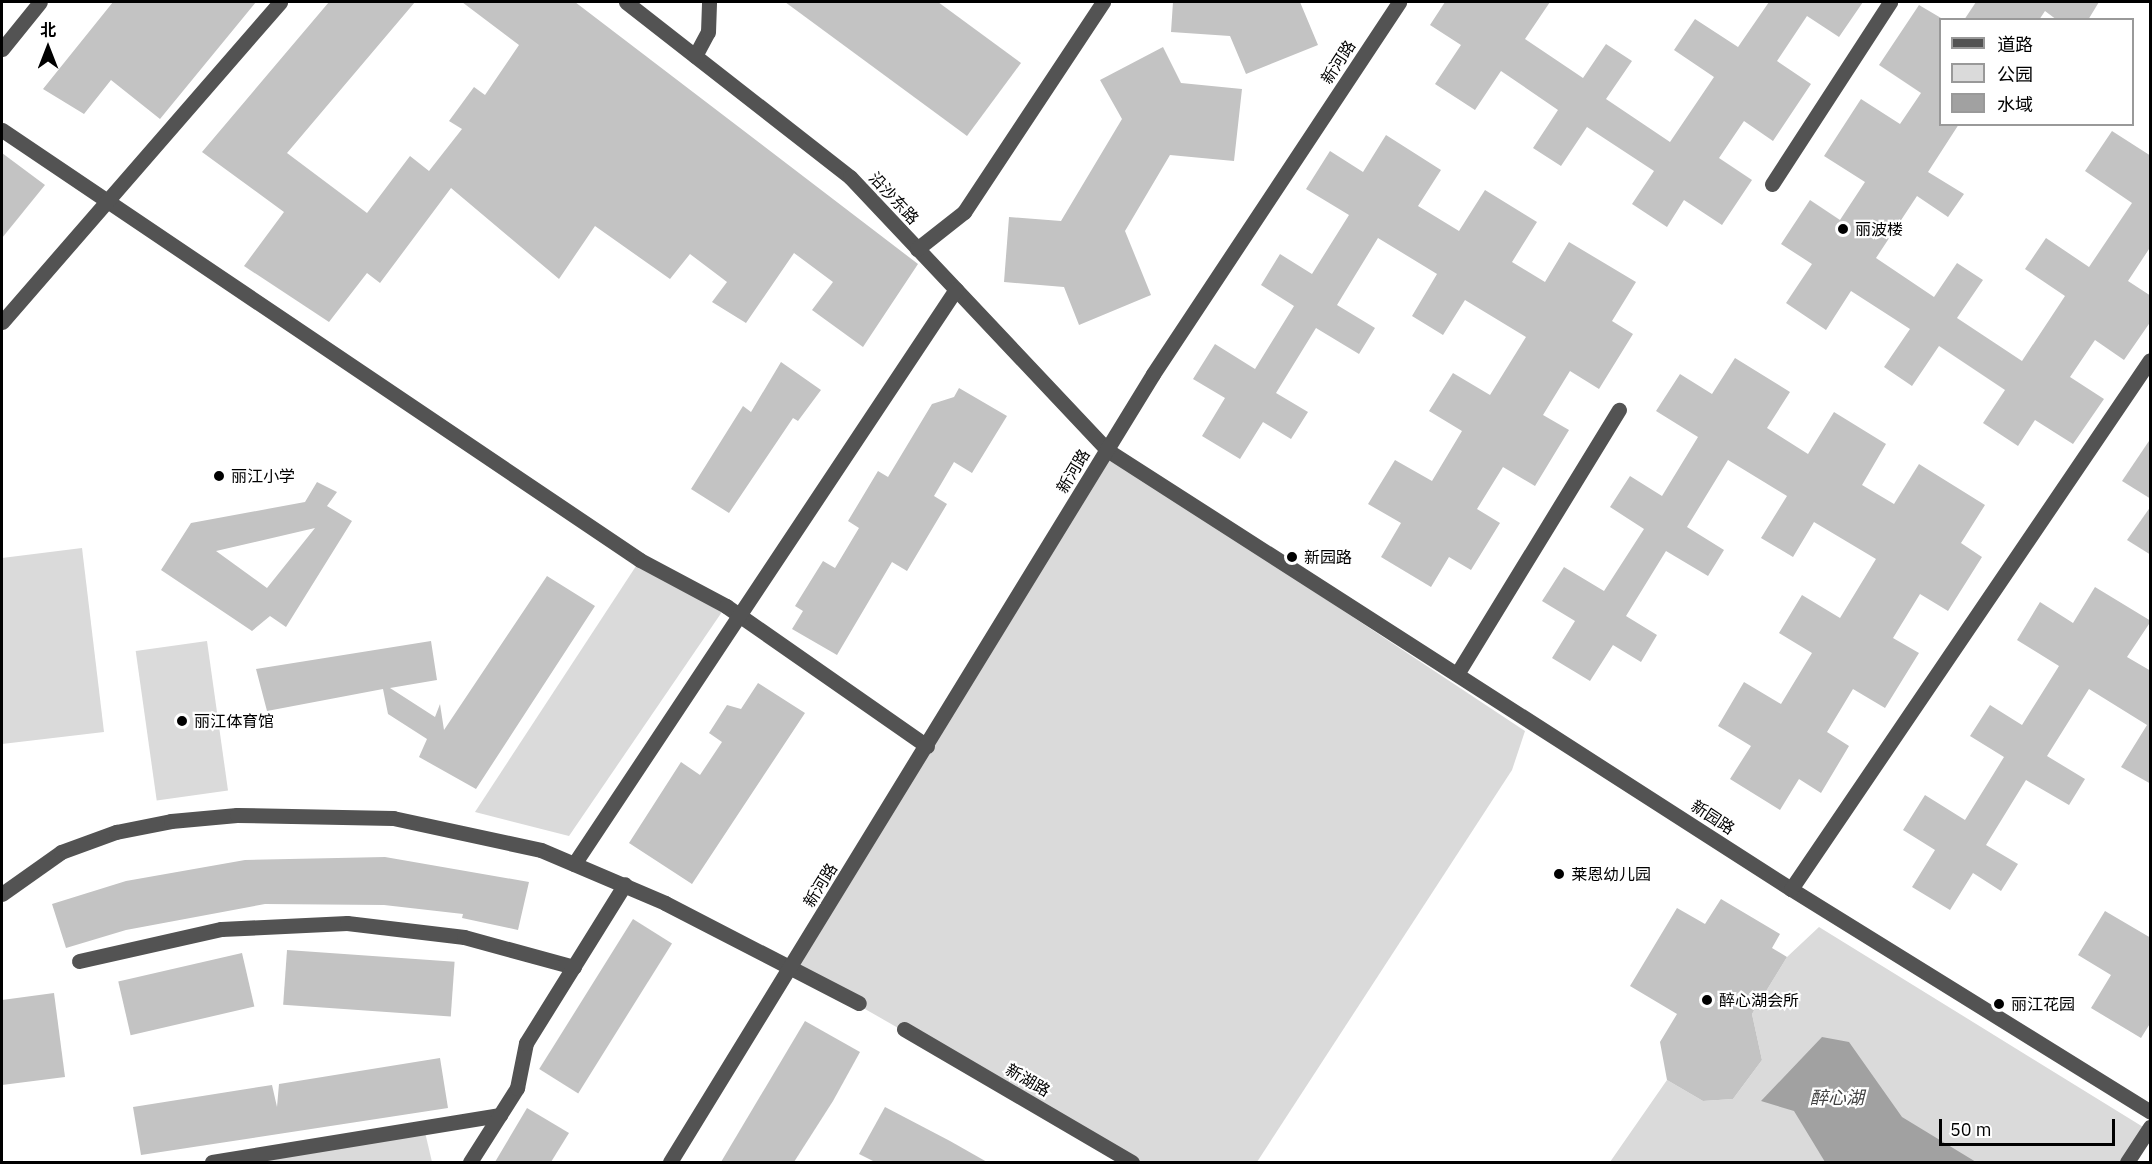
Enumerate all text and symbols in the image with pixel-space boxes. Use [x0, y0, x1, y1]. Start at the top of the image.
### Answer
north arrow [18, 18, 78, 78]
legend [1939, 18, 2134, 126]
text: 北 [40, 20, 56, 40]
text: 道路 [1997, 33, 2033, 56]
street label: 新河路 [1317, 37, 1359, 87]
text: 公园 [1997, 63, 2033, 86]
text: 水域 [1997, 93, 2033, 116]
street label: 沿沙东路 [865, 168, 923, 228]
place label: 丽波楼 [1855, 219, 1903, 239]
marker: 丽波楼 [1836, 222, 1850, 236]
street label: 新河路 [1052, 445, 1094, 497]
place label: 丽江小学 [231, 466, 295, 486]
marker: 丽江小学 [212, 469, 226, 483]
place label: 新园路 [1304, 547, 1352, 567]
marker: 新园路 [1285, 550, 1299, 564]
place label: 丽江体育馆 [194, 711, 274, 731]
marker: 丽江体育馆 [175, 714, 189, 728]
street label: 新园路 [1688, 796, 1738, 838]
street label: 新河路 [799, 860, 841, 910]
place label: 莱恩幼儿园 [1571, 864, 1651, 884]
marker: 莱恩幼儿园 [1552, 867, 1566, 881]
place label: 醉心湖会所 [1719, 990, 1799, 1010]
marker: 醉心湖会所 [1700, 993, 1714, 1007]
place label: 丽江花园 [2011, 994, 2075, 1014]
marker: 丽江花园 [1992, 997, 2006, 1011]
street label: 新湖路 [1002, 1060, 1054, 1100]
water label: 醉心湖 [1810, 1087, 1864, 1109]
scale bar [1942, 1107, 2118, 1145]
text: 50 m [1950, 1118, 1992, 1141]

